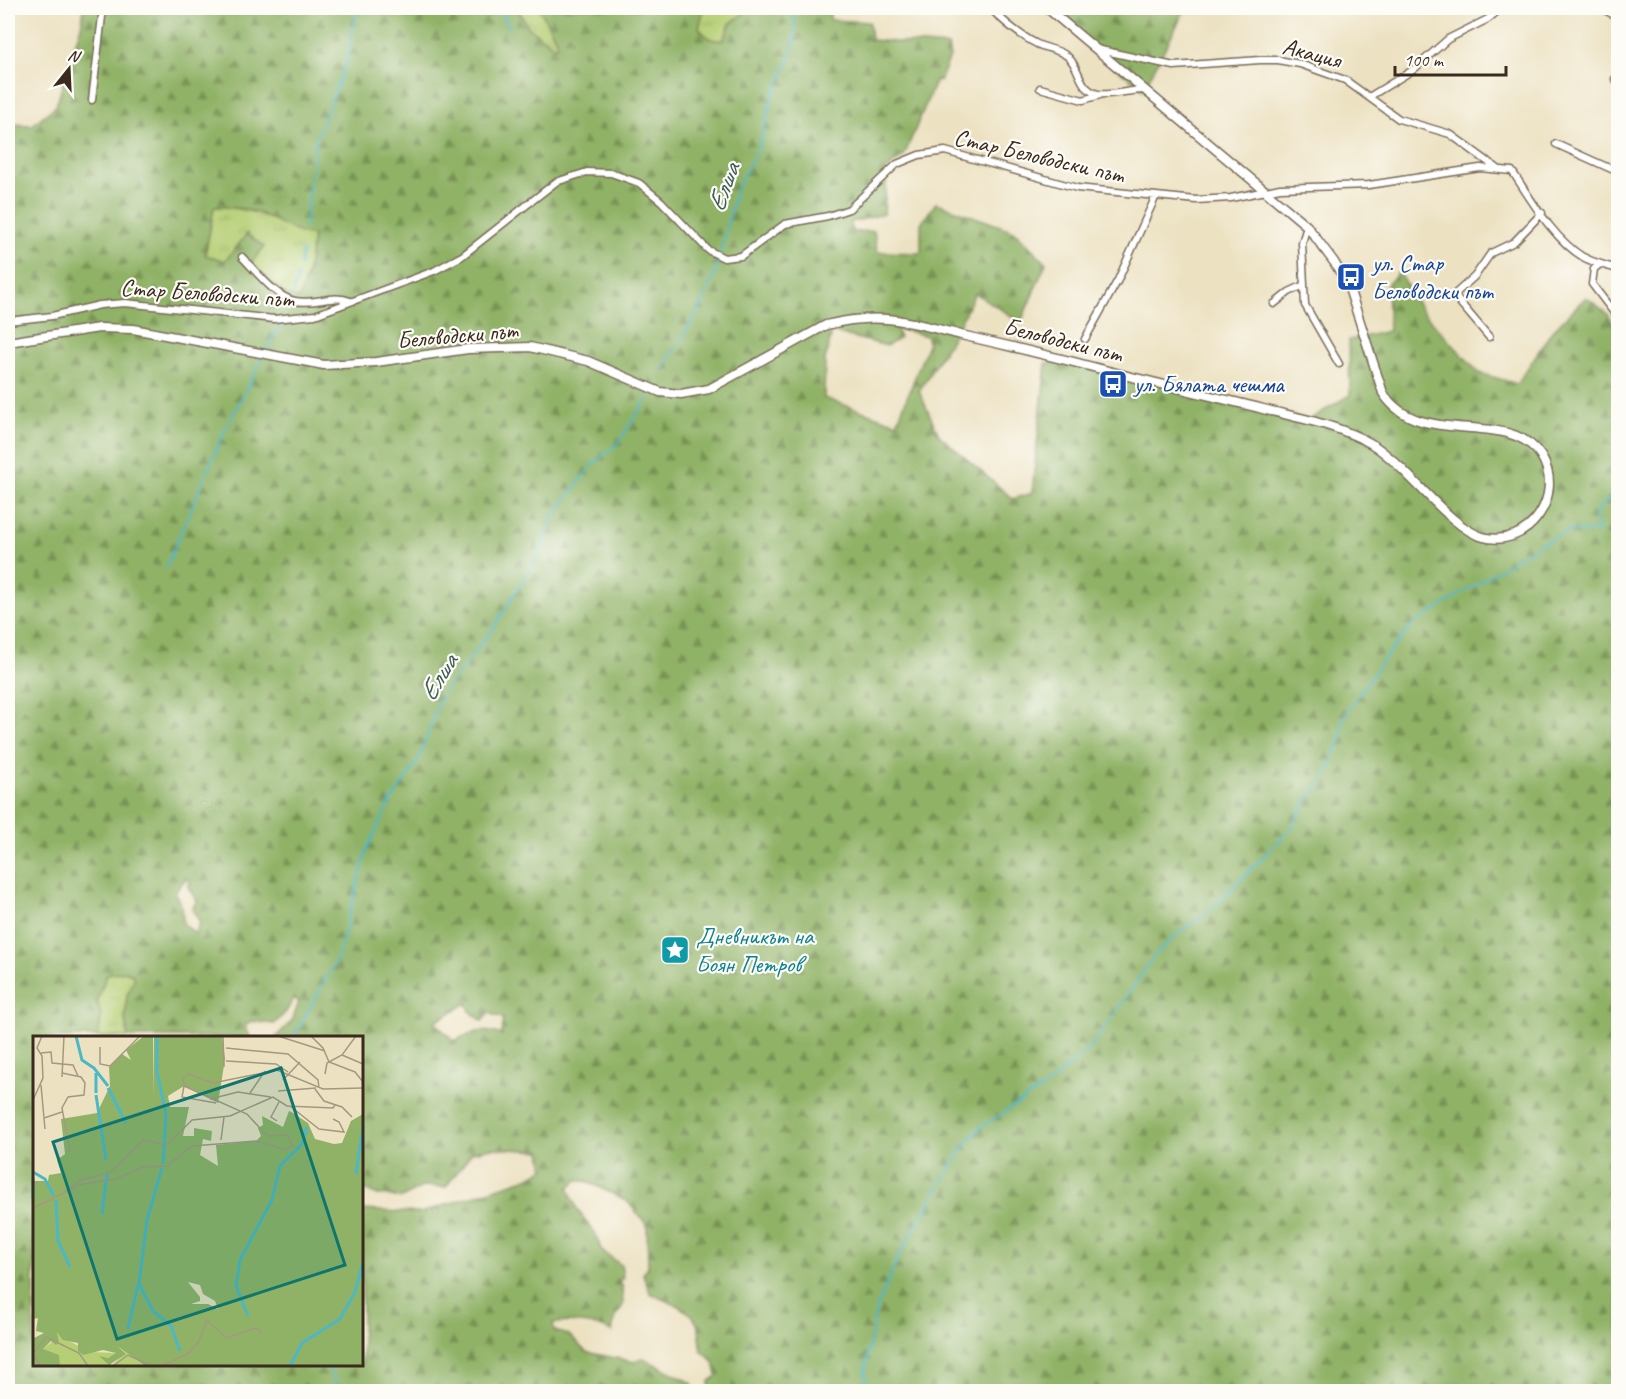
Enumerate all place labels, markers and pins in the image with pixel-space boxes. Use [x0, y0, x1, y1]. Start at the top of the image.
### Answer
place label: ул. Стар Беловодски път [1370, 248, 1494, 306]
bus stop icon: ул. Стар Беловодски път [1335, 261, 1367, 293]
bus stop icon: ул. Бялата чешма [1097, 368, 1129, 400]
place label: ул. Бялата чешма [1132, 369, 1285, 399]
place label: Дневникът на Боян Петров [696, 921, 815, 979]
place icon: Дневникът на Боян Петров [659, 934, 691, 966]

